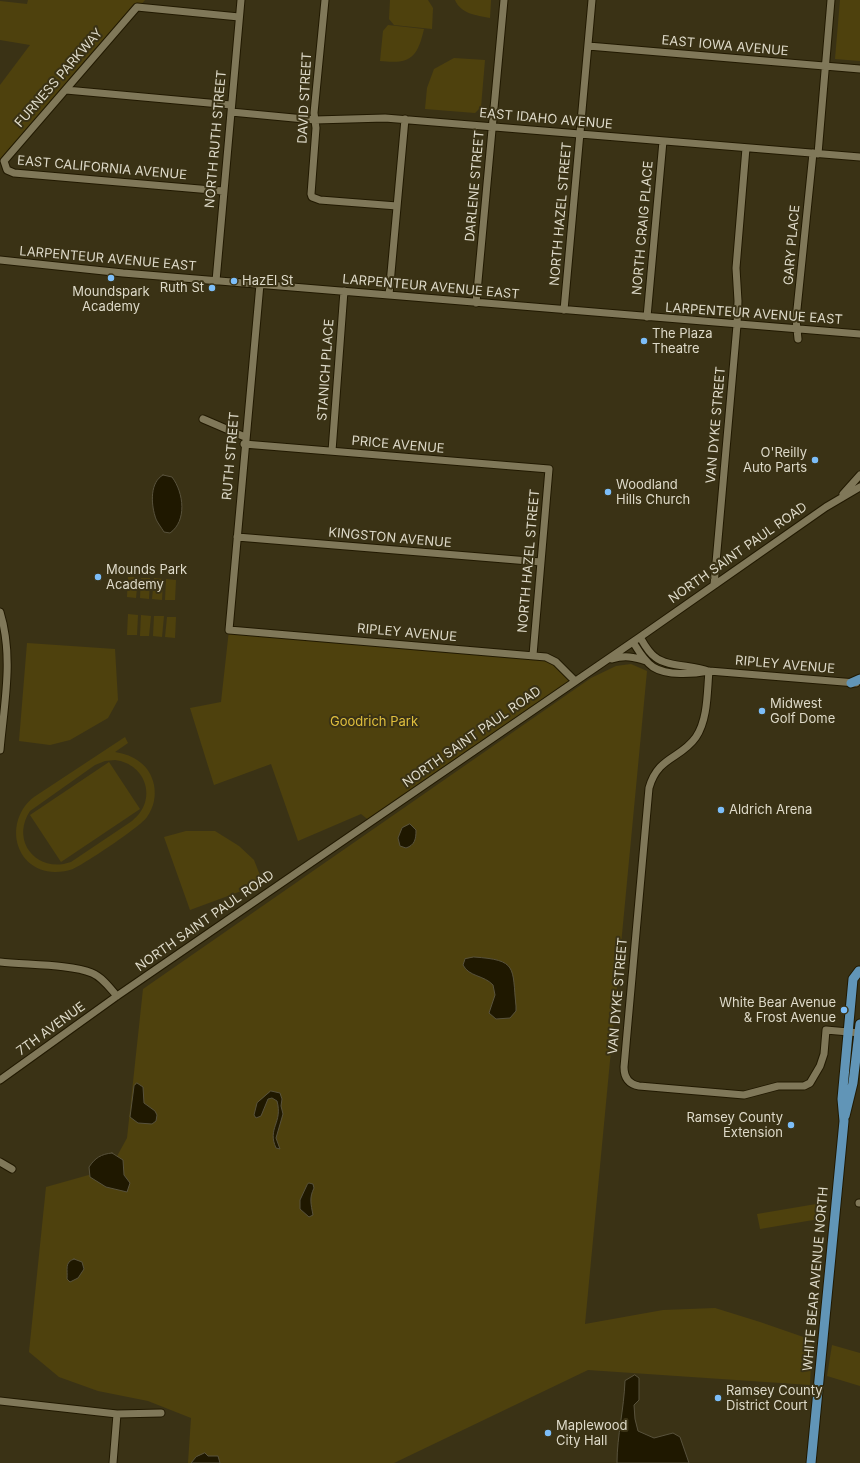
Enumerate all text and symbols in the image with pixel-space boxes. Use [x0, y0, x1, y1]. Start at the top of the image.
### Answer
street label: FURNESS PARKWAY [12, 25, 106, 131]
street label: EAST IOWA AVENUE [661, 33, 789, 59]
street label: DAVID STREET [295, 52, 315, 144]
street label: NORTH RUTH STREET [202, 69, 230, 209]
street label: EAST IDAHO AVENUE [479, 105, 613, 133]
street label: DARLENE STREET [462, 130, 488, 242]
street label: NORTH HAZEL STREET [547, 141, 575, 287]
street label: EAST CALIFORNIA AVENUE [17, 153, 187, 183]
street label: NORTH CRAIG PLACE [629, 160, 657, 296]
street label: GARY PLACE [781, 204, 803, 286]
street label: LARPENTEUR AVENUE EAST [19, 243, 197, 275]
street label: LARPENTEUR AVENUE EAST [342, 271, 520, 303]
marker: Moundspark Academy [106, 273, 116, 283]
place label: HazEl St [242, 273, 293, 289]
marker: HazEl St [229, 276, 239, 286]
place label: Ruth St [160, 280, 204, 296]
marker: Ruth St [207, 283, 217, 293]
place label: Moundspark Academy [72, 284, 150, 315]
street label: LARPENTEUR AVENUE EAST [665, 300, 843, 328]
street label: STANICH PLACE [315, 318, 337, 422]
place label: The Plaza Theatre [652, 326, 713, 357]
marker: The Plaza Theatre [639, 336, 649, 346]
street label: VAN DYKE STREET [703, 366, 729, 484]
street label: RUTH STREET [219, 411, 243, 501]
street label: PRICE AVENUE [351, 433, 445, 457]
place label: O'Reilly Auto Parts [743, 445, 807, 476]
marker: O'Reilly Auto Parts [810, 455, 820, 465]
place label: Woodland Hills Church [616, 477, 690, 508]
marker: Woodland Hills Church [603, 487, 613, 497]
street label: NORTH HAZEL STREET [515, 488, 543, 634]
street label: NORTH SAINT PAUL ROAD [666, 499, 810, 607]
street label: KINGSTON AVENUE [328, 525, 452, 551]
place label: Mounds Park Academy [106, 562, 187, 593]
marker: Mounds Park Academy [93, 572, 103, 582]
street label: RIPLEY AVENUE [357, 621, 457, 645]
street label: RIPLEY AVENUE [735, 653, 835, 677]
street label: NORTH SAINT PAUL ROAD [400, 683, 544, 791]
place label: Midwest Golf Dome [770, 696, 835, 727]
marker: Midwest Golf Dome [757, 706, 767, 716]
park label: Goodrich Park [330, 714, 418, 730]
place label: Aldrich Arena [729, 802, 812, 818]
marker: Aldrich Arena [716, 805, 726, 815]
street label: NORTH SAINT PAUL ROAD [133, 867, 277, 975]
street label: VAN DYKE STREET [605, 937, 631, 1055]
place label: White Bear Avenue & Frost Avenue [719, 995, 836, 1026]
street label: 7TH AVENUE [14, 999, 88, 1059]
marker: White Bear Avenue & Frost Avenue [839, 1005, 849, 1015]
place label: Ramsey County Extension [686, 1110, 783, 1141]
marker: Ramsey County Extension [786, 1120, 796, 1130]
street label: WHITE BEAR AVENUE NORTH [800, 1186, 832, 1372]
place label: Ramsey County District Court [726, 1383, 823, 1414]
marker: Ramsey County District Court [713, 1393, 723, 1403]
place label: Maplewood City Hall [556, 1418, 627, 1449]
marker: Maplewood City Hall [543, 1428, 553, 1438]

